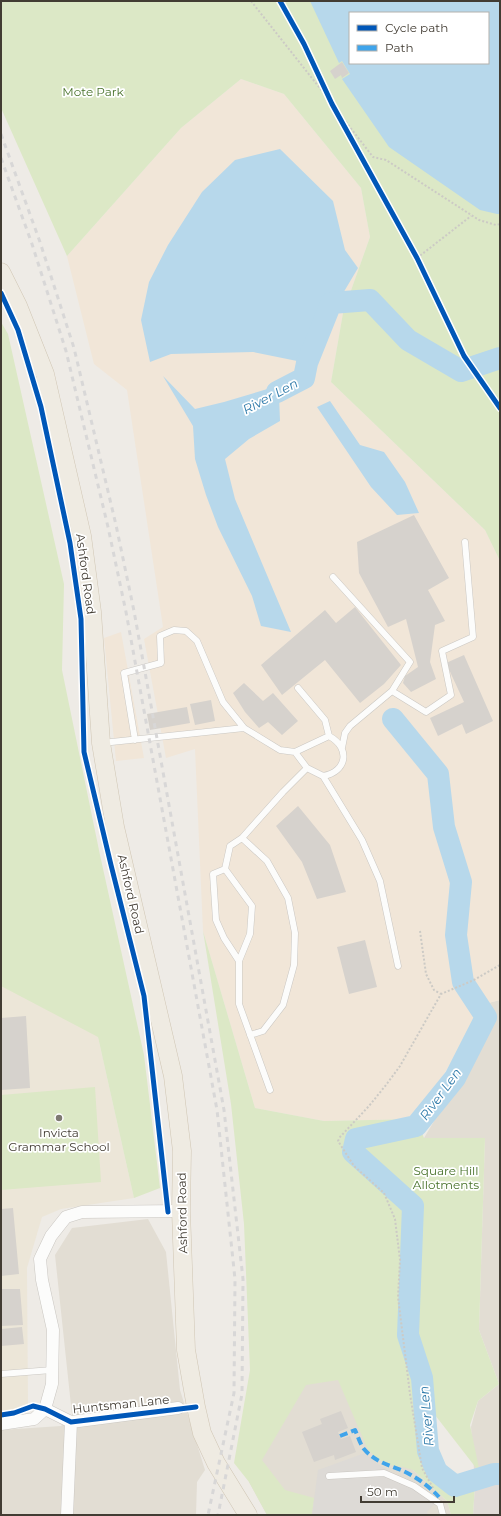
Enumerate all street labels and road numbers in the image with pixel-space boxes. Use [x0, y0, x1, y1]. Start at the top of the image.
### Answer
street label: Ashford Road [73, 533, 99, 615]
street label: Ashford Road [115, 853, 147, 935]
street label: Ashford Road [174, 1172, 190, 1254]
street label: Huntsman Lane [72, 1391, 170, 1417]

